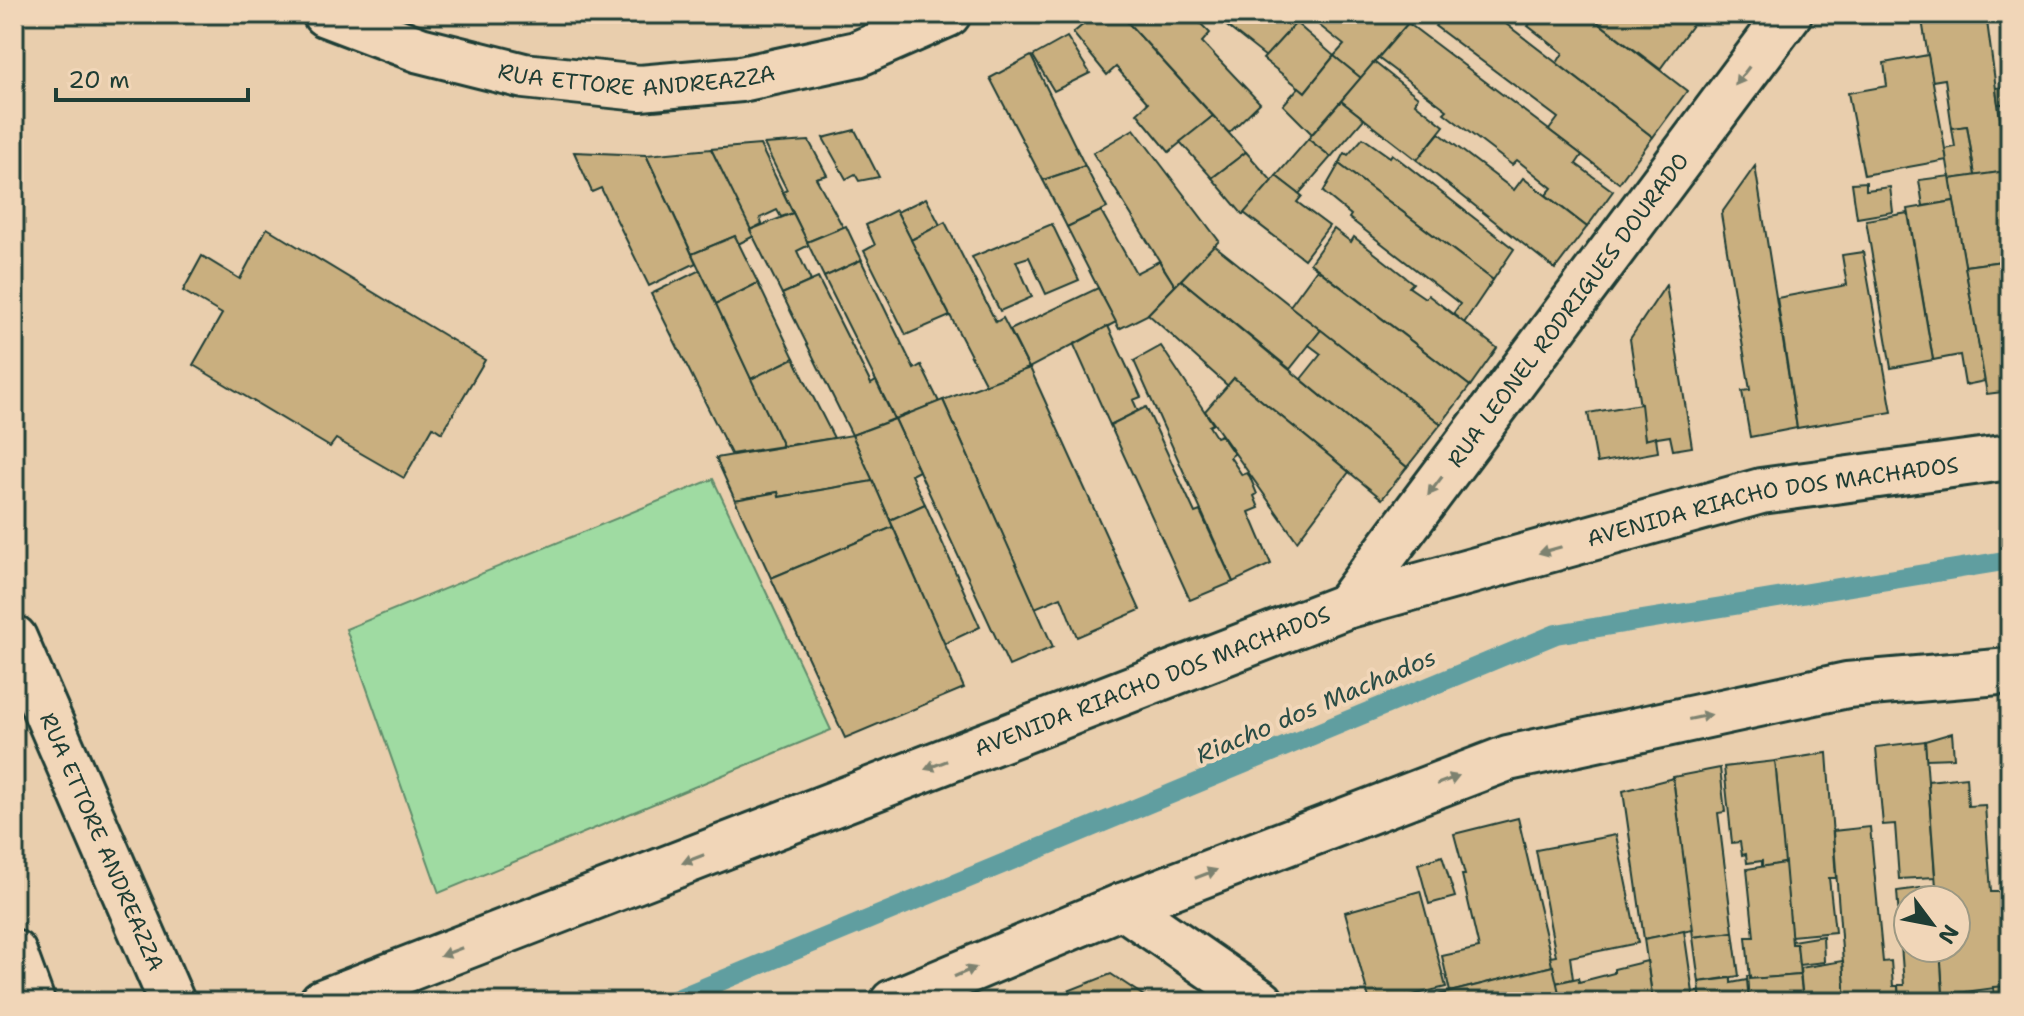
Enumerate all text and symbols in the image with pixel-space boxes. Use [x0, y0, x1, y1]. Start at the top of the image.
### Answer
scale bar [56, 52, 248, 102]
street label: RUA ETTORE ANDREAZZA [495, 56, 778, 103]
text: 20 m [68, 64, 130, 96]
one-way arrow [1735, 66, 1751, 87]
street label: RUA LEONEL RODRIGUES DOURADO [1441, 147, 1695, 473]
street label: AVENIDA RIACHO DOS MACHADOS [1584, 450, 1960, 554]
one-way arrow [1428, 476, 1444, 497]
one-way arrow [1538, 544, 1563, 556]
street label: AVENIDA RIACHO DOS MACHADOS [970, 600, 1334, 763]
water label: Riacho dos Machados [1191, 641, 1441, 771]
street label: RUA ETTORE ANDREAZZA [33, 708, 171, 975]
one-way arrow [1688, 710, 1713, 722]
one-way arrow [924, 759, 948, 772]
one-way arrow [1437, 773, 1461, 786]
one-way arrow [681, 852, 705, 865]
one-way arrow [1194, 867, 1218, 880]
north arrow [1892, 884, 1972, 964]
text: N [1932, 919, 1965, 949]
one-way arrow [439, 946, 463, 959]
one-way arrow [953, 965, 977, 978]

